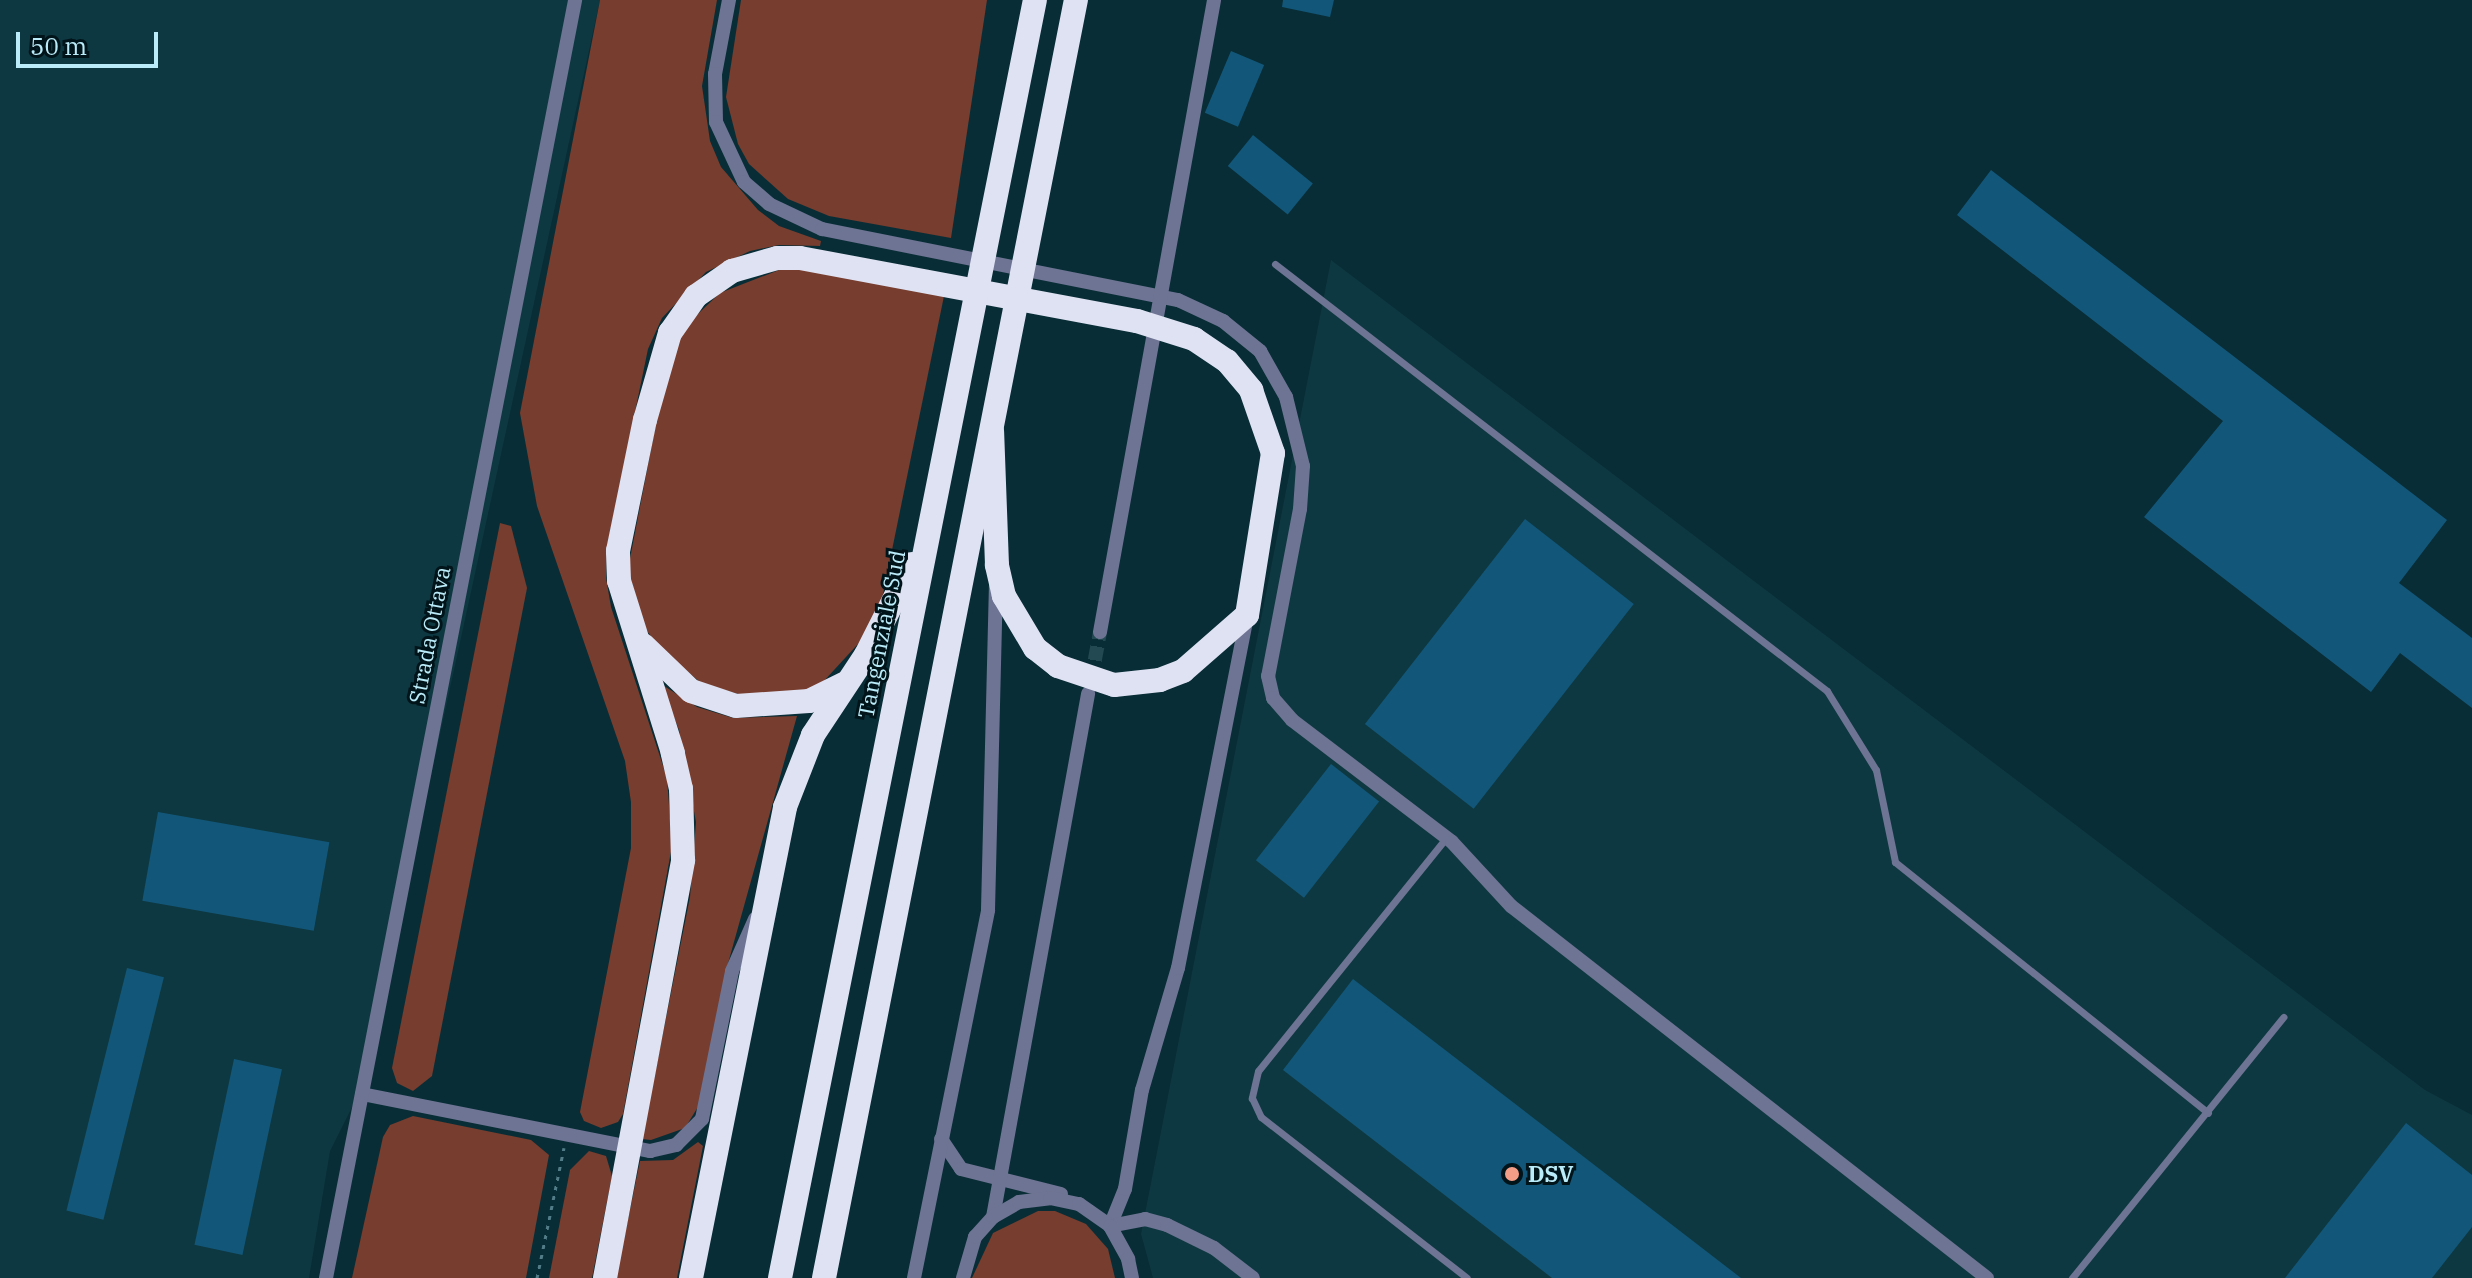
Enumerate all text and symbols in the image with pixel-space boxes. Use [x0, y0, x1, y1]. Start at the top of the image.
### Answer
scale bar [20, 16, 162, 66]
text: 50 m [30, 30, 87, 62]
street label: Tangenziale Sud [852, 548, 910, 720]
street label: Strada Ottava [403, 564, 455, 706]
place label: DSV [1528, 1161, 1574, 1187]
marker: DSV [1503, 1165, 1521, 1183]

